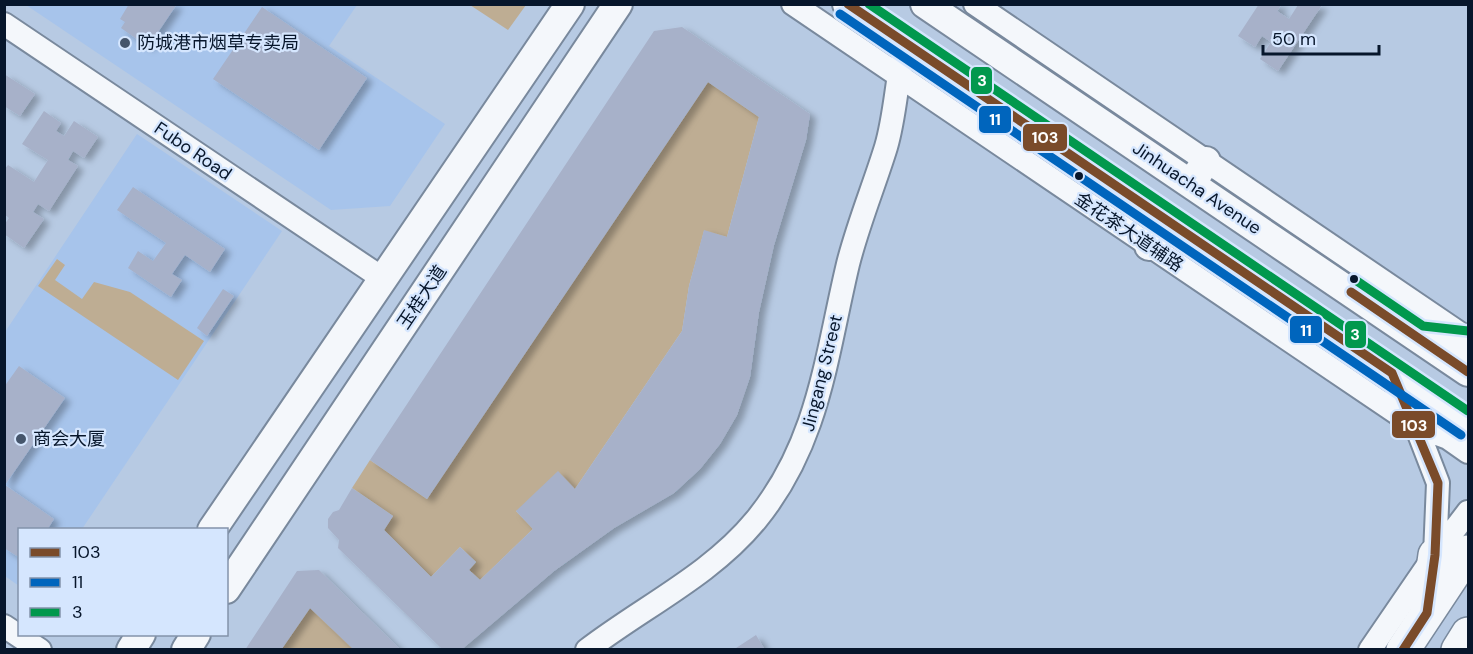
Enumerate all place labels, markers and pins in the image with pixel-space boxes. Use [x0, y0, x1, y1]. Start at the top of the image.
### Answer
place label: 防城港市烟草专卖局 [137, 31, 299, 55]
marker: 防城港市烟草专卖局 [118, 36, 132, 50]
unlabelled marker [1073, 170, 1085, 182]
unlabelled marker [1348, 273, 1360, 285]
place label: 商会大厦 [33, 427, 105, 451]
marker: 商会大厦 [14, 432, 28, 446]

